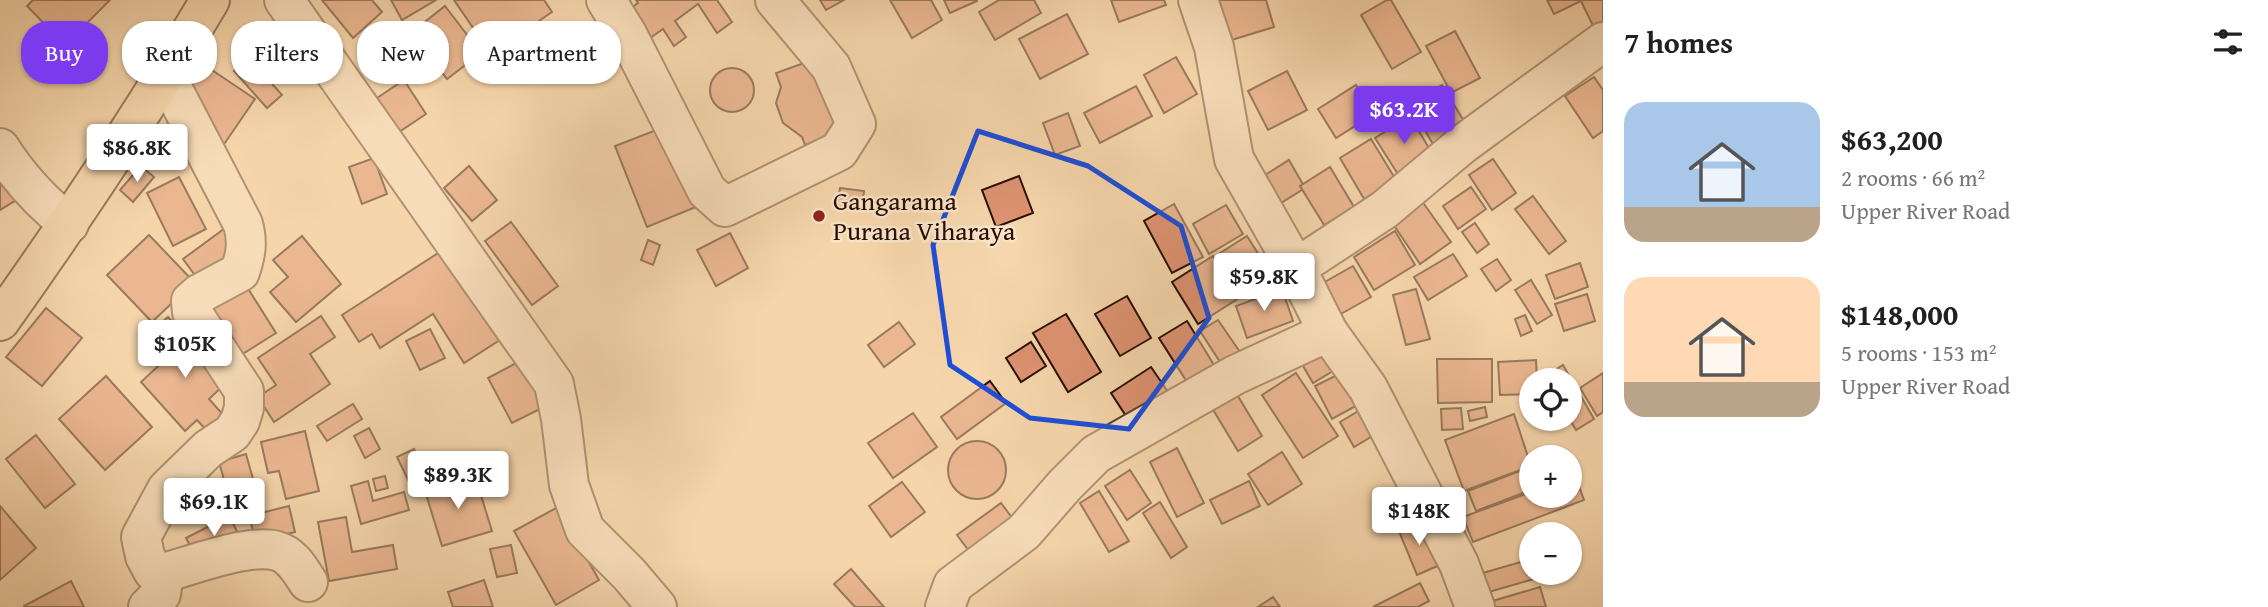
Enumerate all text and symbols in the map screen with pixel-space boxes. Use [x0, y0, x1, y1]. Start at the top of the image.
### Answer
text: 7 homes [1624, 20, 1733, 64]
chip: Buy [21, 21, 108, 84]
chip: Rent [122, 21, 217, 84]
chip: Filters [231, 21, 343, 84]
chip: New [357, 21, 449, 84]
chip: Apartment [463, 21, 621, 84]
icon: filters [2209, 23, 2247, 61]
pin: $63.2K [1347, 86, 1461, 146]
text: $63.2K [1370, 92, 1438, 125]
text: $63,200 [1841, 117, 1943, 161]
pin: $86.8K [80, 124, 194, 184]
text: $86.8K [103, 130, 171, 163]
icon: home [1680, 130, 1764, 214]
text: 2 rooms · 66 m² [1841, 161, 1985, 194]
place label: Gangarama Purana Viharaya [833, 181, 1016, 250]
text: Upper River Road [1841, 194, 2010, 227]
marker: Gangarama Purana Viharaya [811, 208, 827, 224]
pin: $59.8K [1207, 254, 1321, 313]
text: $59.8K [1230, 259, 1298, 292]
text: $148,000 [1841, 292, 1958, 336]
icon: home [1680, 305, 1764, 389]
pin: $105K [136, 320, 234, 380]
text: $105K [154, 326, 216, 359]
text: 5 rooms · 153 m² [1841, 336, 1996, 369]
map controls [1519, 368, 1582, 585]
button: locate [1519, 368, 1582, 431]
text: Upper River Road [1841, 369, 2010, 402]
button: + [1519, 445, 1582, 508]
pin: $89.3K [401, 452, 515, 511]
text: $89.3K [424, 457, 492, 490]
pin: $69.1K [157, 478, 271, 538]
text: $69.1K [180, 484, 248, 517]
pin: $148K [1370, 488, 1468, 547]
text: $148K [1388, 493, 1450, 526]
button: − [1519, 522, 1582, 585]

